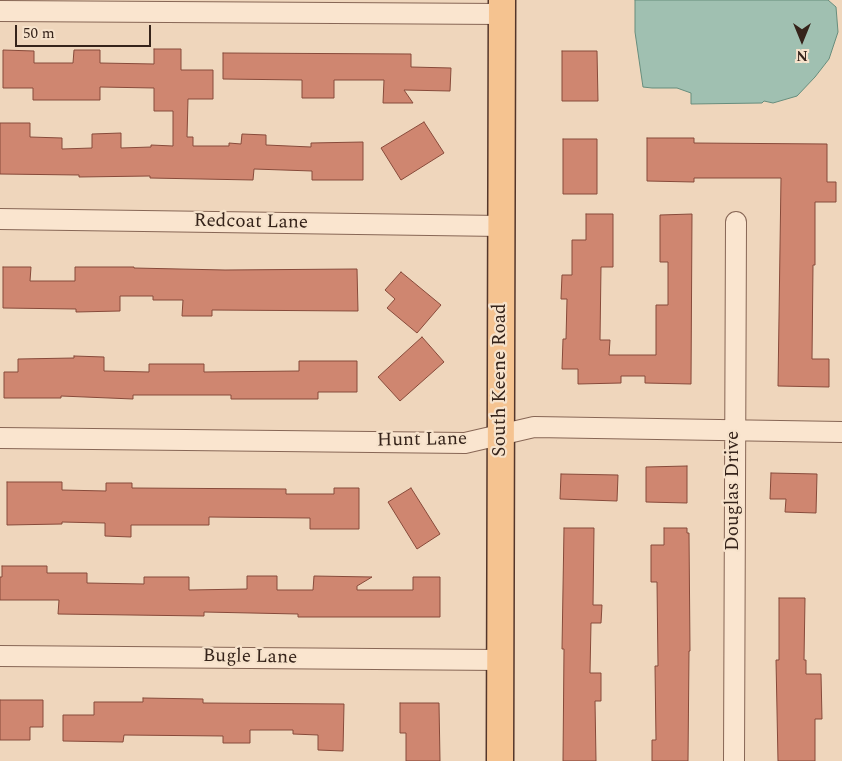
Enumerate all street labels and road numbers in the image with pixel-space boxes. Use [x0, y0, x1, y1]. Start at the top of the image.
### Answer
street label: Redcoat Lane [194, 211, 308, 235]
street label: South Keene Road [490, 303, 512, 457]
street label: Hunt Lane [377, 429, 467, 453]
street label: Douglas Drive [723, 431, 745, 551]
street label: Bugle Lane [203, 646, 297, 670]

